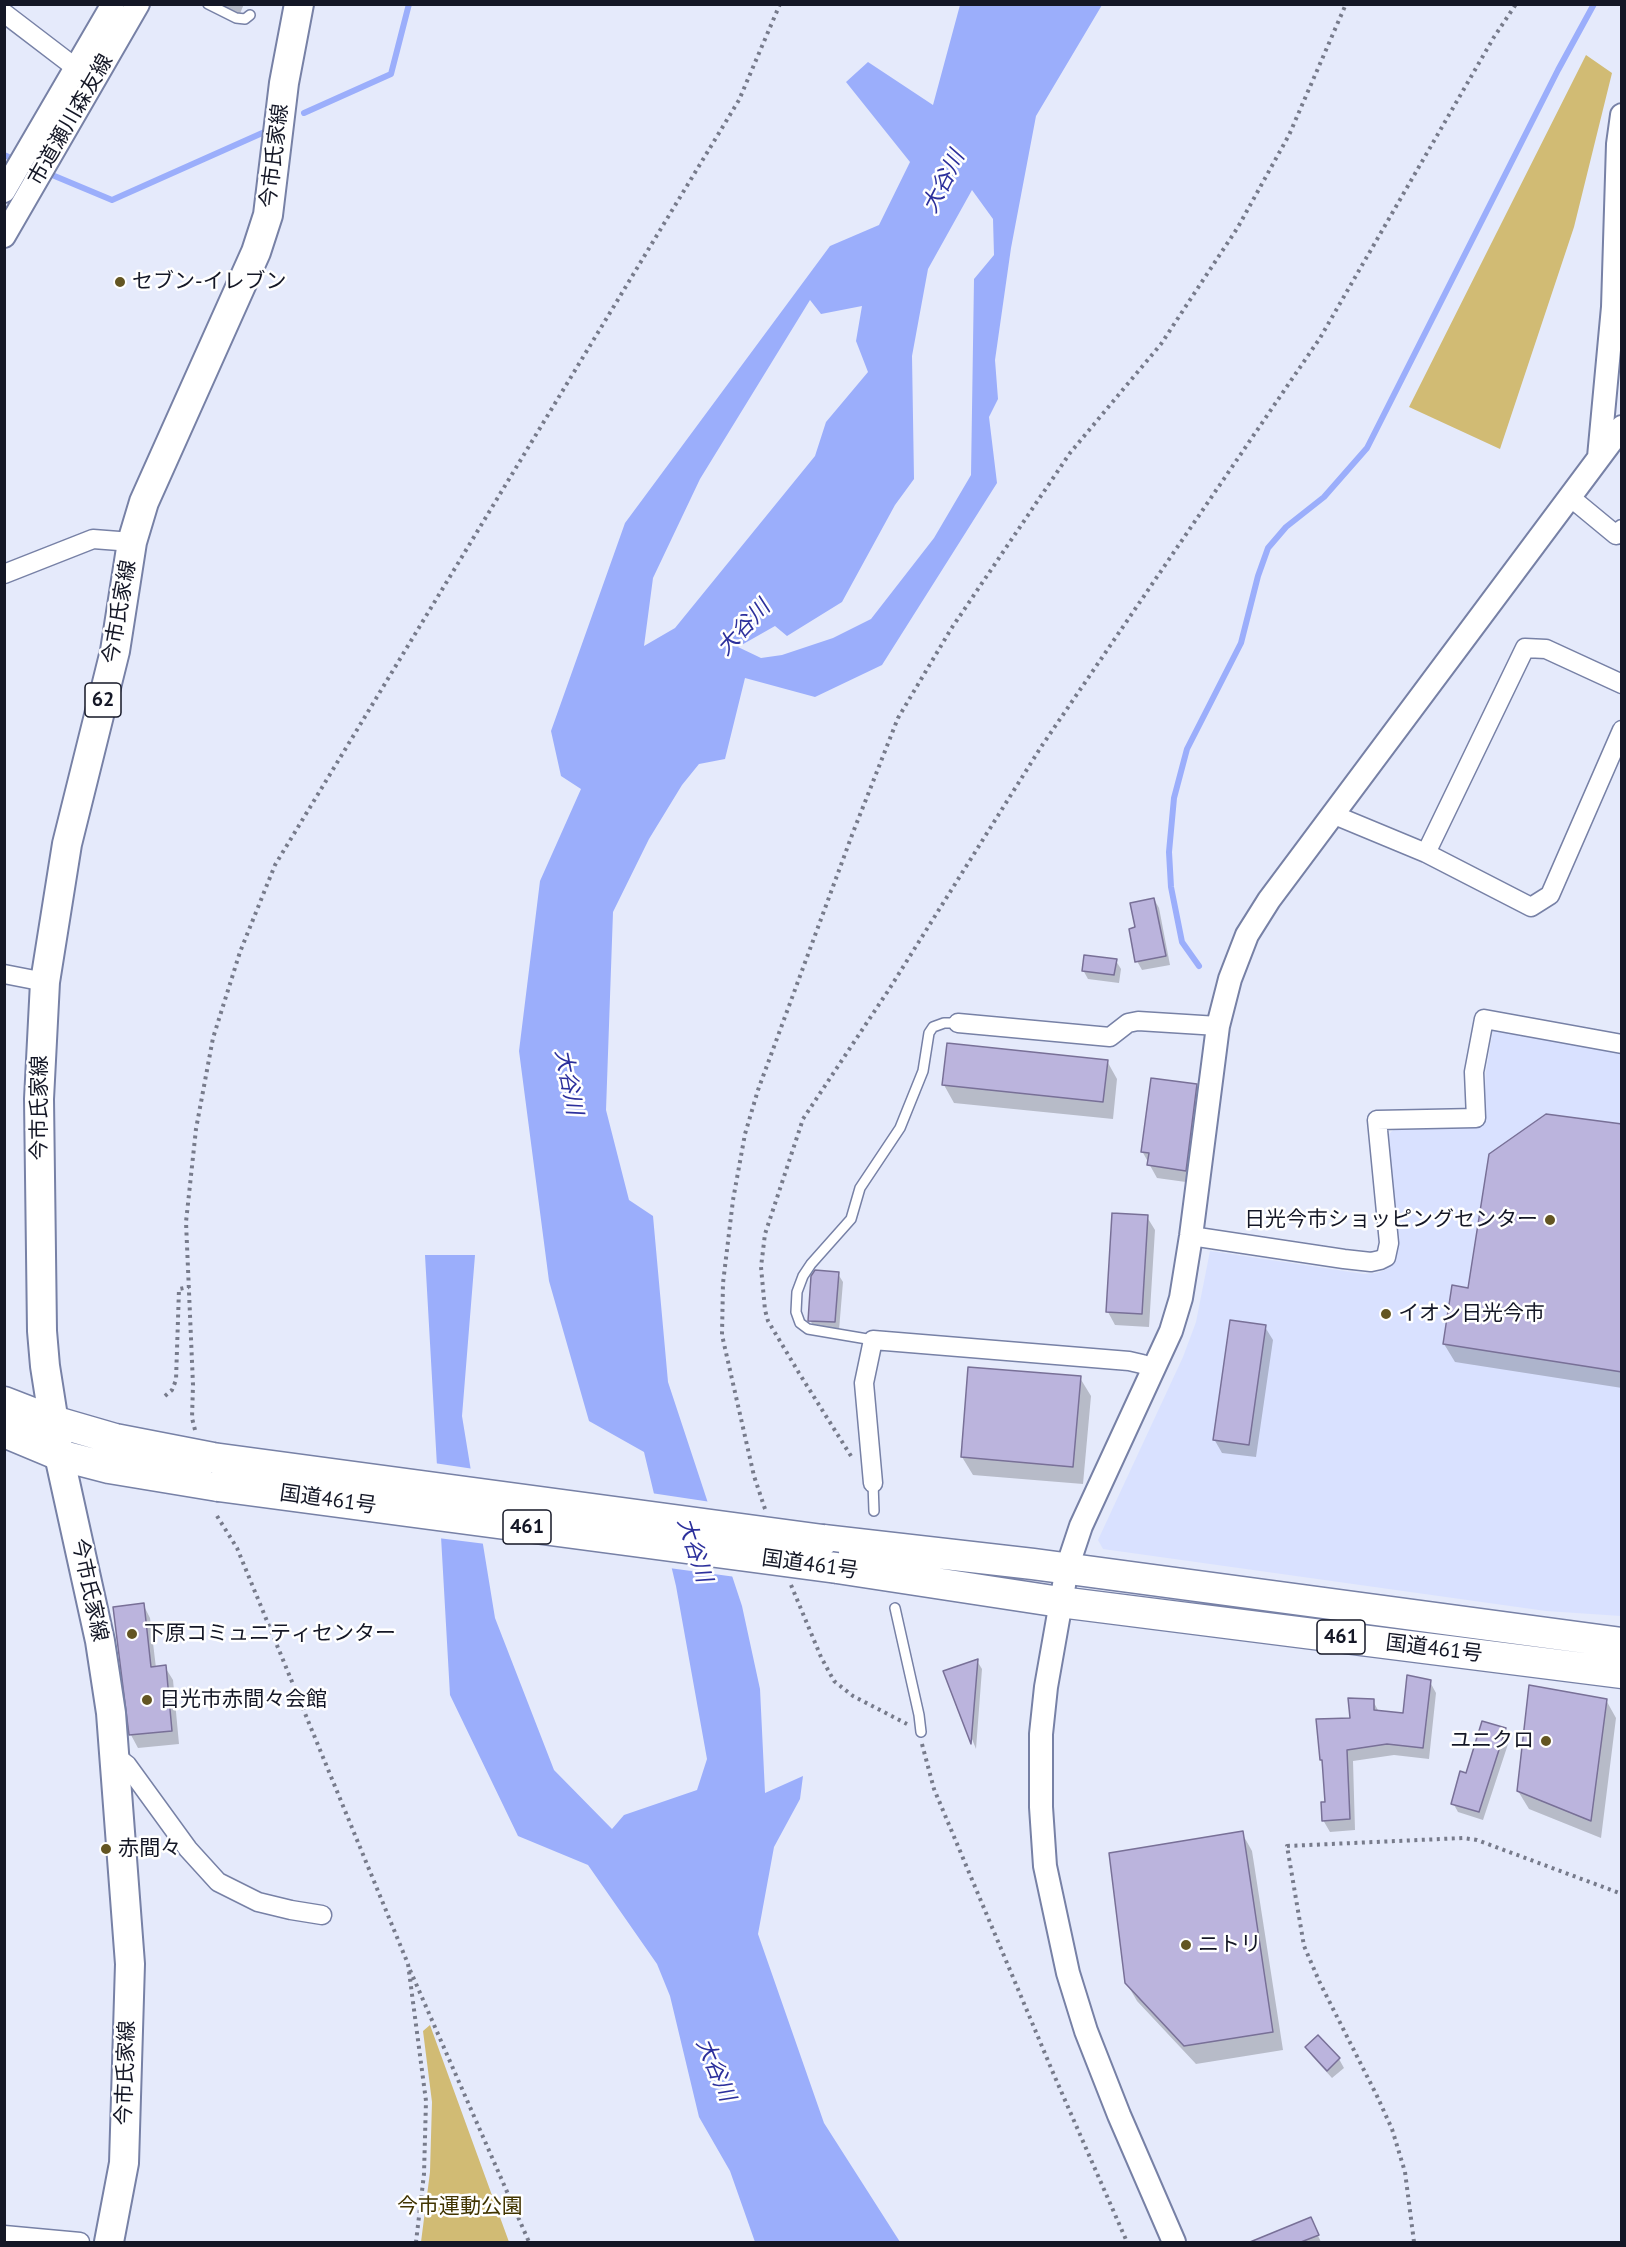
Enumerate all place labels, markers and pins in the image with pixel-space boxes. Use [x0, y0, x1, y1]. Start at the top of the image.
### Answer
place label: セブン-イレブン [132, 269, 287, 295]
marker: セブン-イレブン [113, 275, 127, 289]
place label: 日光今市ショッピングセンター [1244, 1207, 1538, 1233]
marker: 日光今市ショッピングセンター [1543, 1213, 1557, 1227]
place label: イオン日光今市 [1398, 1301, 1545, 1327]
marker: イオン日光今市 [1379, 1307, 1393, 1321]
place label: 下原コミュニティセンター [144, 1621, 396, 1647]
marker: 下原コミュニティセンター [125, 1627, 139, 1641]
place label: 日光市赤間々会館 [159, 1687, 327, 1713]
marker: 日光市赤間々会館 [140, 1693, 154, 1707]
place label: ユニクロ [1450, 1728, 1534, 1754]
marker: ユニクロ [1539, 1734, 1553, 1748]
place label: 赤間々 [118, 1836, 181, 1862]
marker: 赤間々 [99, 1842, 113, 1856]
place label: ニトリ [1198, 1932, 1261, 1958]
marker: ニトリ [1179, 1938, 1193, 1952]

